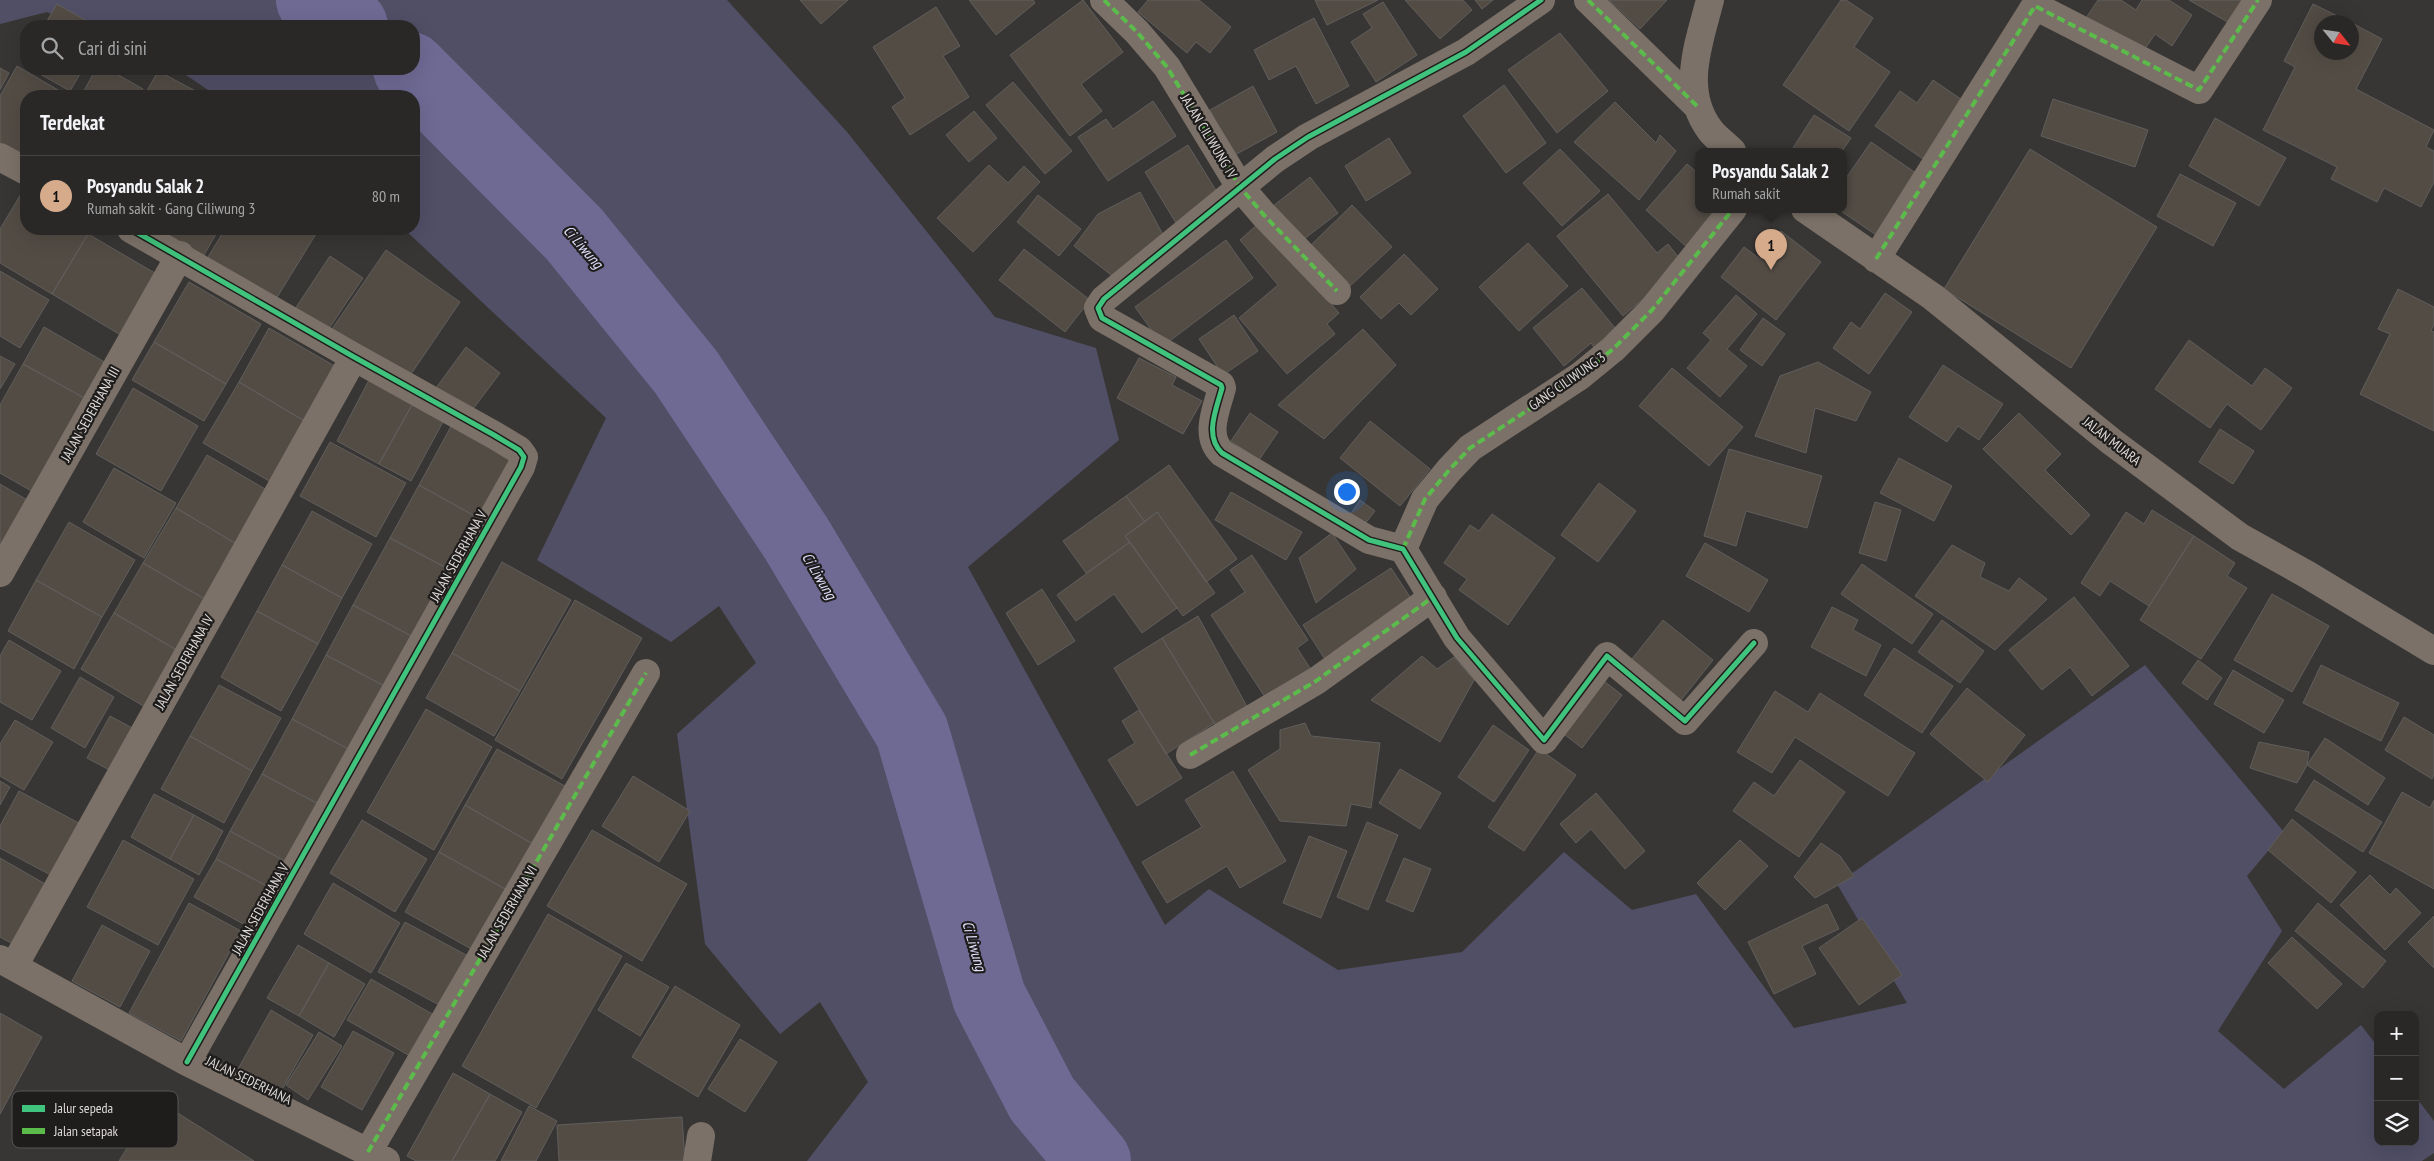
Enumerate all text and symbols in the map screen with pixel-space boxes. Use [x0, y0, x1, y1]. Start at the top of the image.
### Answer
north arrow [2314, 15, 2359, 60]
search box [20, 20, 420, 75]
icon: search [38, 34, 66, 62]
text: Cari di sini [78, 36, 147, 60]
street label: JALAN CILIWUNG IV [1176, 90, 1242, 182]
text: Terdekat [40, 109, 105, 136]
popup [1695, 148, 1847, 213]
text: Posyandu Salak 2 [1712, 159, 1830, 183]
text: Posyandu Salak 2 [87, 174, 204, 198]
text: Rumah sakit [1712, 183, 1780, 203]
text: 1 [52, 186, 60, 206]
text: 80 m [372, 186, 400, 206]
text: Rumah sakit · Gang Ciliwung 3 [87, 198, 255, 218]
water label: Ci Liwung [559, 221, 608, 273]
pin: 1 [1755, 229, 1787, 270]
street label: GANG CILIWUNG 3 [1525, 348, 1609, 414]
street label: JALAN SEDERHANA III [56, 363, 123, 465]
street label: JALAN MUARA [2079, 412, 2145, 470]
your location [1334, 479, 1360, 505]
street label: JALAN SEDERHANA V [425, 507, 491, 606]
water label: Ci Liwung [798, 549, 842, 604]
street label: JALAN SEDERHANA IV [150, 611, 218, 713]
street label: JALAN SEDERHANA V [227, 860, 293, 959]
street label: JALAN SEDERHANA VI [472, 862, 541, 963]
water label: Ci Liwung [958, 919, 991, 975]
map controls [2374, 1011, 2419, 1146]
button: + [2374, 1011, 2419, 1056]
street label: JALAN SEDERHANA [202, 1051, 295, 1109]
button: − [2374, 1056, 2419, 1101]
legend [12, 1091, 178, 1148]
text: Jalur sepeda [53, 1099, 113, 1117]
button: layers [2374, 1101, 2419, 1146]
text: Jalan setapak [53, 1122, 119, 1140]

